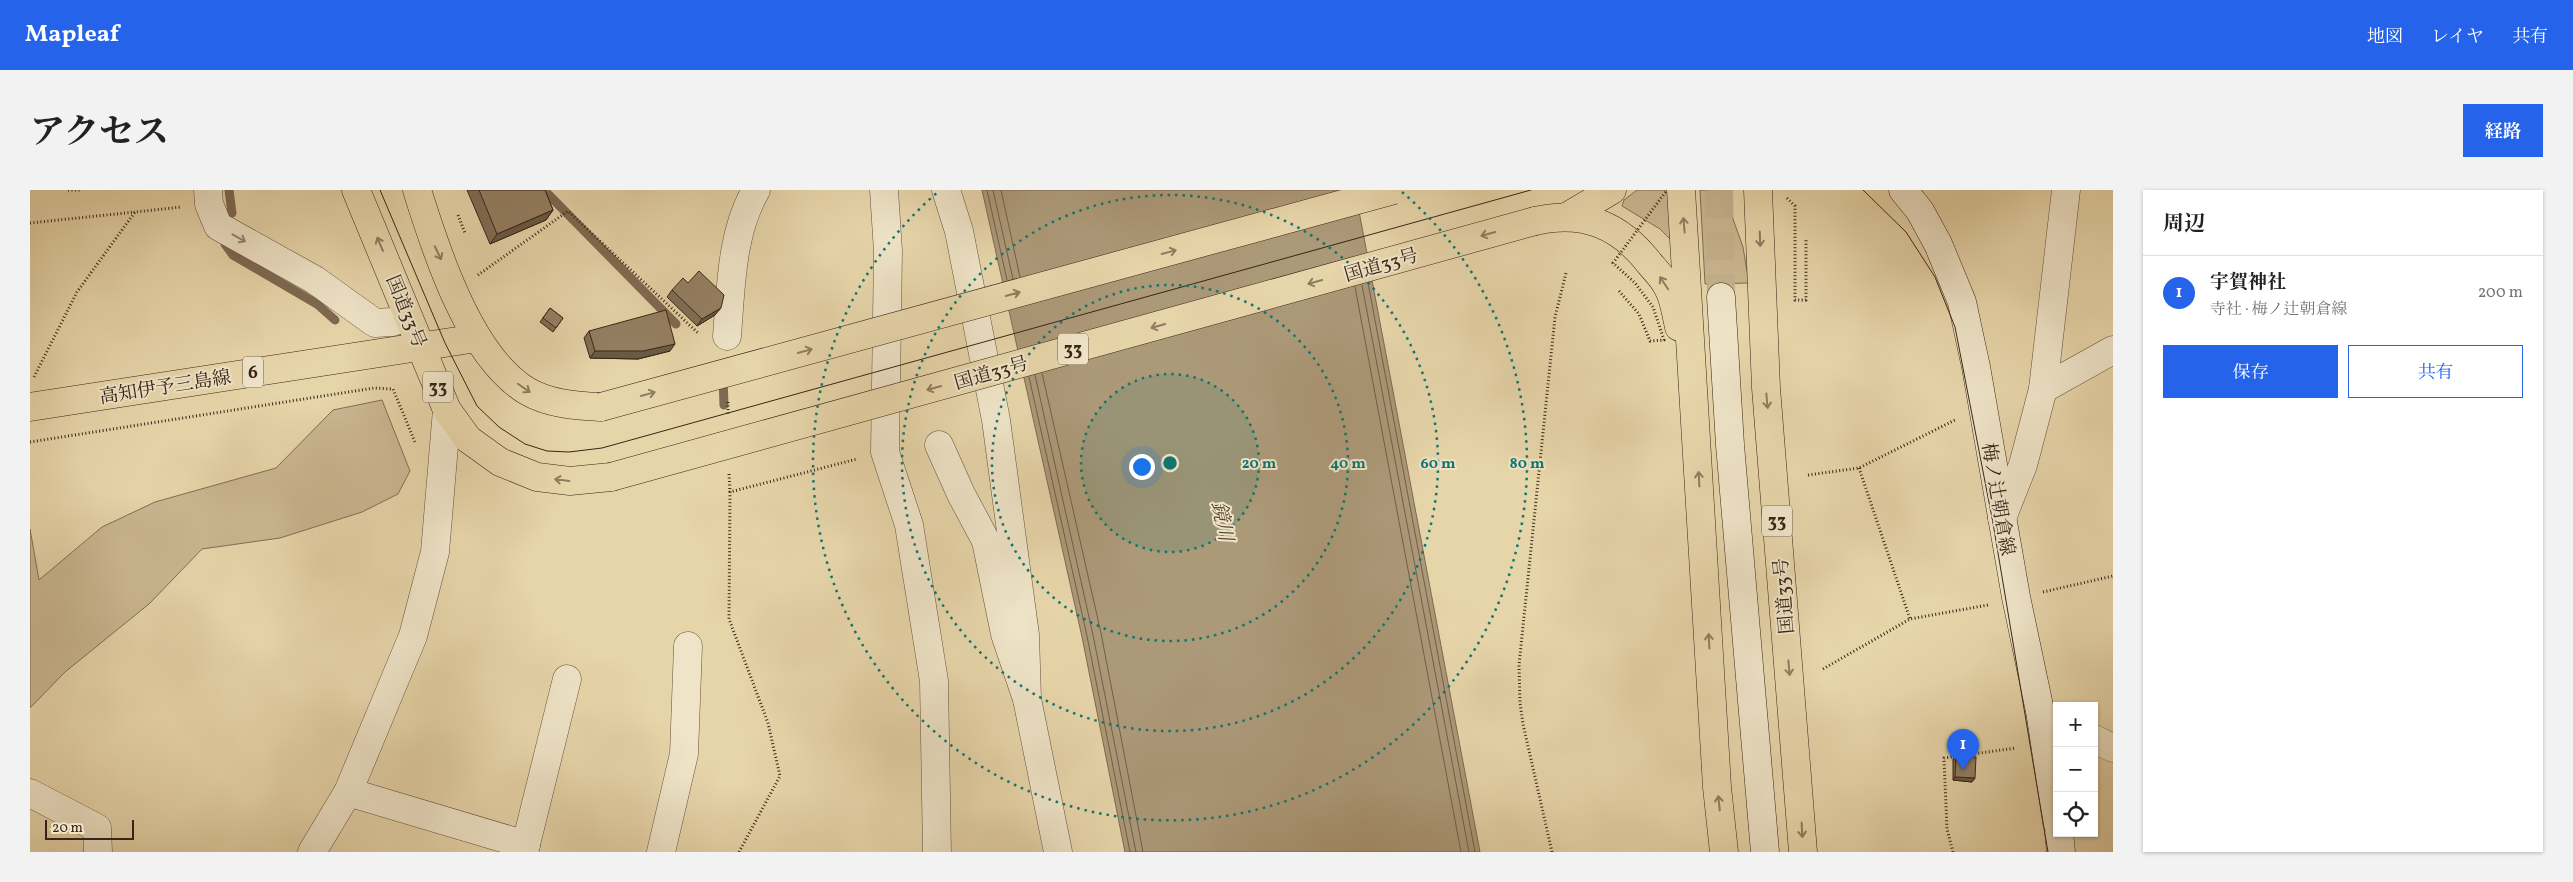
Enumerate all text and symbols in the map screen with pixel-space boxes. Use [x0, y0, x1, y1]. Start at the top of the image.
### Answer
text: Mapleaf [25, 18, 119, 52]
text: 地図 [2367, 25, 2403, 50]
text: レイヤ [2431, 25, 2484, 50]
text: 共有 [2512, 25, 2548, 50]
button: 経路 [2463, 104, 2543, 157]
text: アクセス [30, 110, 169, 158]
text: 周辺 [2163, 210, 2205, 239]
one-way arrow [1679, 218, 1689, 234]
one-way arrow [1480, 230, 1496, 239]
one-way arrow [1755, 230, 1764, 246]
one-way arrow [232, 233, 247, 243]
one-way arrow [374, 237, 384, 252]
street label: 国道33号 [1341, 243, 1422, 289]
one-way arrow [433, 245, 443, 260]
one-way arrow [1161, 246, 1177, 256]
text: 宇賀神社 [2210, 270, 2286, 296]
street label: 国道33号 [379, 271, 432, 352]
one-way arrow [1659, 276, 1669, 290]
one-way arrow [1307, 278, 1323, 287]
text: 1 [2176, 282, 2182, 304]
text: 200 m [2478, 282, 2523, 304]
one-way arrow [1004, 289, 1020, 299]
text: 寺社 · 梅ノ辻朝倉線 [2210, 299, 2348, 321]
one-way arrow [1150, 321, 1166, 331]
road number: 33 [1058, 334, 1088, 364]
button: 保存 [2163, 345, 2338, 398]
button: 共有 [2348, 345, 2523, 398]
one-way arrow [797, 346, 813, 355]
street label: 国道33号 [951, 351, 1032, 397]
road number: 6 [243, 356, 263, 388]
street label: 高知伊予三島線 [98, 365, 233, 411]
road number: 33 [423, 372, 453, 402]
one-way arrow [516, 383, 530, 393]
one-way arrow [926, 383, 942, 393]
one-way arrow [640, 389, 656, 398]
one-way arrow [1762, 393, 1772, 409]
street label: 梅ノ辻朝倉線 [1974, 441, 2020, 558]
your location [1129, 454, 1155, 480]
centre of rings [1161, 454, 1179, 472]
text: 20 m [1242, 454, 1277, 475]
text: 40 m [1330, 454, 1366, 475]
text: 60 m [1421, 454, 1456, 475]
text: 80 m [1510, 454, 1545, 475]
one-way arrow [1695, 471, 1704, 487]
one-way arrow [555, 475, 571, 485]
water label: 鏡川 [1203, 499, 1239, 546]
road number: 33 [1762, 506, 1792, 536]
street label: 国道33号 [1769, 557, 1801, 635]
one-way arrow [1704, 634, 1713, 650]
one-way arrow [1784, 659, 1793, 675]
map controls [2053, 702, 2098, 837]
button: + [2053, 702, 2098, 747]
pin: 1 [1947, 729, 1979, 770]
button: − [2053, 747, 2098, 792]
button: locate [2053, 792, 2098, 837]
one-way arrow [1714, 796, 1724, 812]
scale bar [45, 817, 134, 840]
text: 20 m [52, 819, 83, 838]
one-way arrow [1797, 821, 1806, 837]

